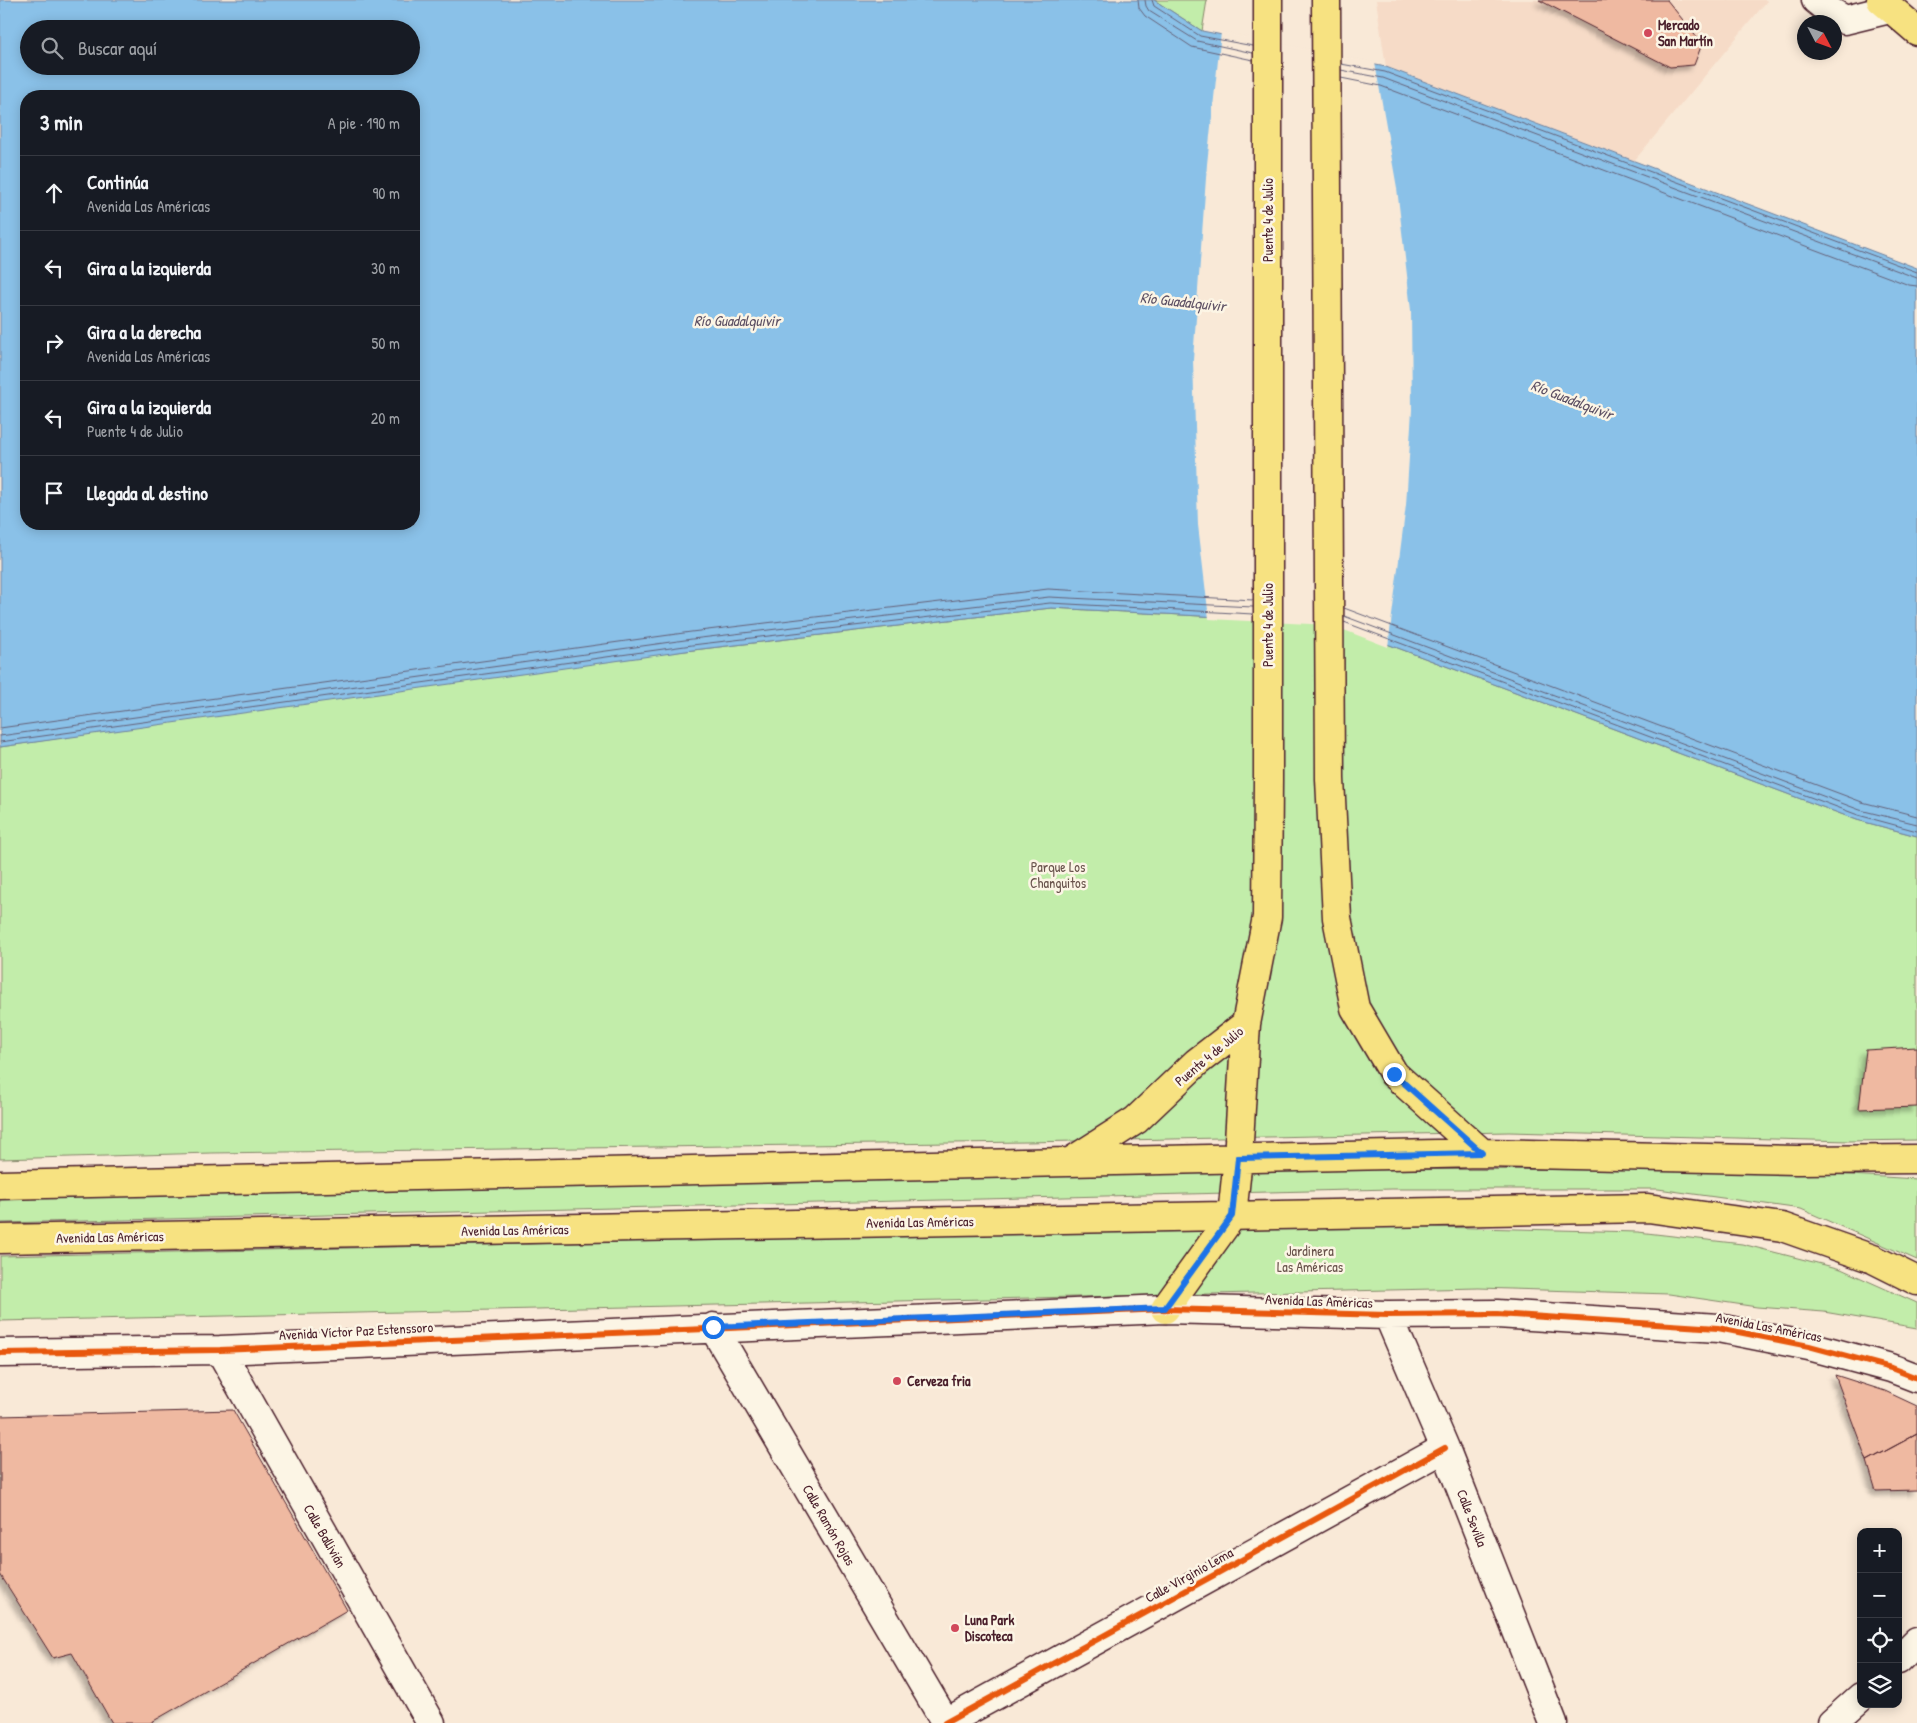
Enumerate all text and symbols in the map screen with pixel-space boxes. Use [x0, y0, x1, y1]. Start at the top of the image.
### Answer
place label: Mercado San Martín [1658, 15, 1713, 50]
north arrow [1797, 15, 1842, 60]
search box [20, 20, 420, 75]
marker: Mercado San Martín [1642, 27, 1654, 39]
icon: search [38, 34, 66, 62]
text: Buscar aquí [78, 35, 157, 61]
text: 3 min [40, 108, 83, 137]
text: A pie · 190 m [328, 112, 400, 134]
text: Continúa [87, 169, 148, 195]
street label: Puente 4 de Julio [1258, 178, 1277, 262]
icon: ahead [40, 179, 68, 207]
text: 90 m [372, 182, 400, 204]
text: Avenida Las Américas [87, 195, 210, 217]
icon: left [40, 254, 68, 282]
text: Gira a la izquierda [87, 255, 211, 281]
text: 30 m [371, 257, 400, 279]
water label: Río Guadalquivir [1139, 287, 1229, 317]
water label: Río Guadalquivir [694, 310, 782, 331]
text: Gira a la derecha [87, 319, 201, 345]
icon: right [40, 329, 68, 357]
text: 50 m [372, 332, 400, 354]
text: Avenida Las Américas [87, 345, 210, 367]
water label: Río Guadalquivir [1528, 374, 1618, 426]
text: Gira a la izquierda [87, 394, 211, 420]
icon: left [40, 404, 68, 432]
text: 20 m [371, 407, 400, 429]
text: Puente 4 de Julio [87, 420, 183, 442]
icon: arrive [40, 479, 68, 507]
text: Llegada al destino [87, 480, 208, 506]
street label: Puente 4 de Julio [1258, 583, 1277, 667]
park label: Parque Los Changuitos [1030, 857, 1086, 893]
street label: Puente 4 de Julio [1170, 1021, 1247, 1090]
route end [1383, 1063, 1406, 1086]
street label: Avenida Las Américas [866, 1211, 974, 1232]
street label: Avenida Las Américas [461, 1219, 569, 1240]
street label: Avenida Las Américas [56, 1226, 164, 1247]
park label: Jardinera Las Américas [1277, 1241, 1343, 1276]
street label: Avenida Las Américas [1265, 1289, 1373, 1312]
street label: Avenida Las Américas [1714, 1307, 1824, 1346]
route start [702, 1316, 725, 1339]
street label: Avenida Víctor Paz Estenssoro [278, 1317, 434, 1344]
place label: Cerveza fria [907, 1371, 971, 1390]
marker: Cerveza fria [891, 1375, 903, 1387]
street label: Calle Ramón Rojas [798, 1481, 860, 1569]
street label: Calle Sevilla [1453, 1486, 1492, 1550]
street label: Calle Ballivián [300, 1501, 351, 1571]
map controls [1857, 1528, 1902, 1708]
button: + [1857, 1528, 1902, 1573]
street label: Calle Virginio Lema [1141, 1542, 1237, 1607]
button: − [1857, 1573, 1902, 1618]
place label: Luna Park Discoteca [965, 1610, 1014, 1645]
button: locate [1857, 1618, 1902, 1663]
marker: Luna Park Discoteca [949, 1622, 961, 1634]
button: layers [1857, 1663, 1902, 1708]

